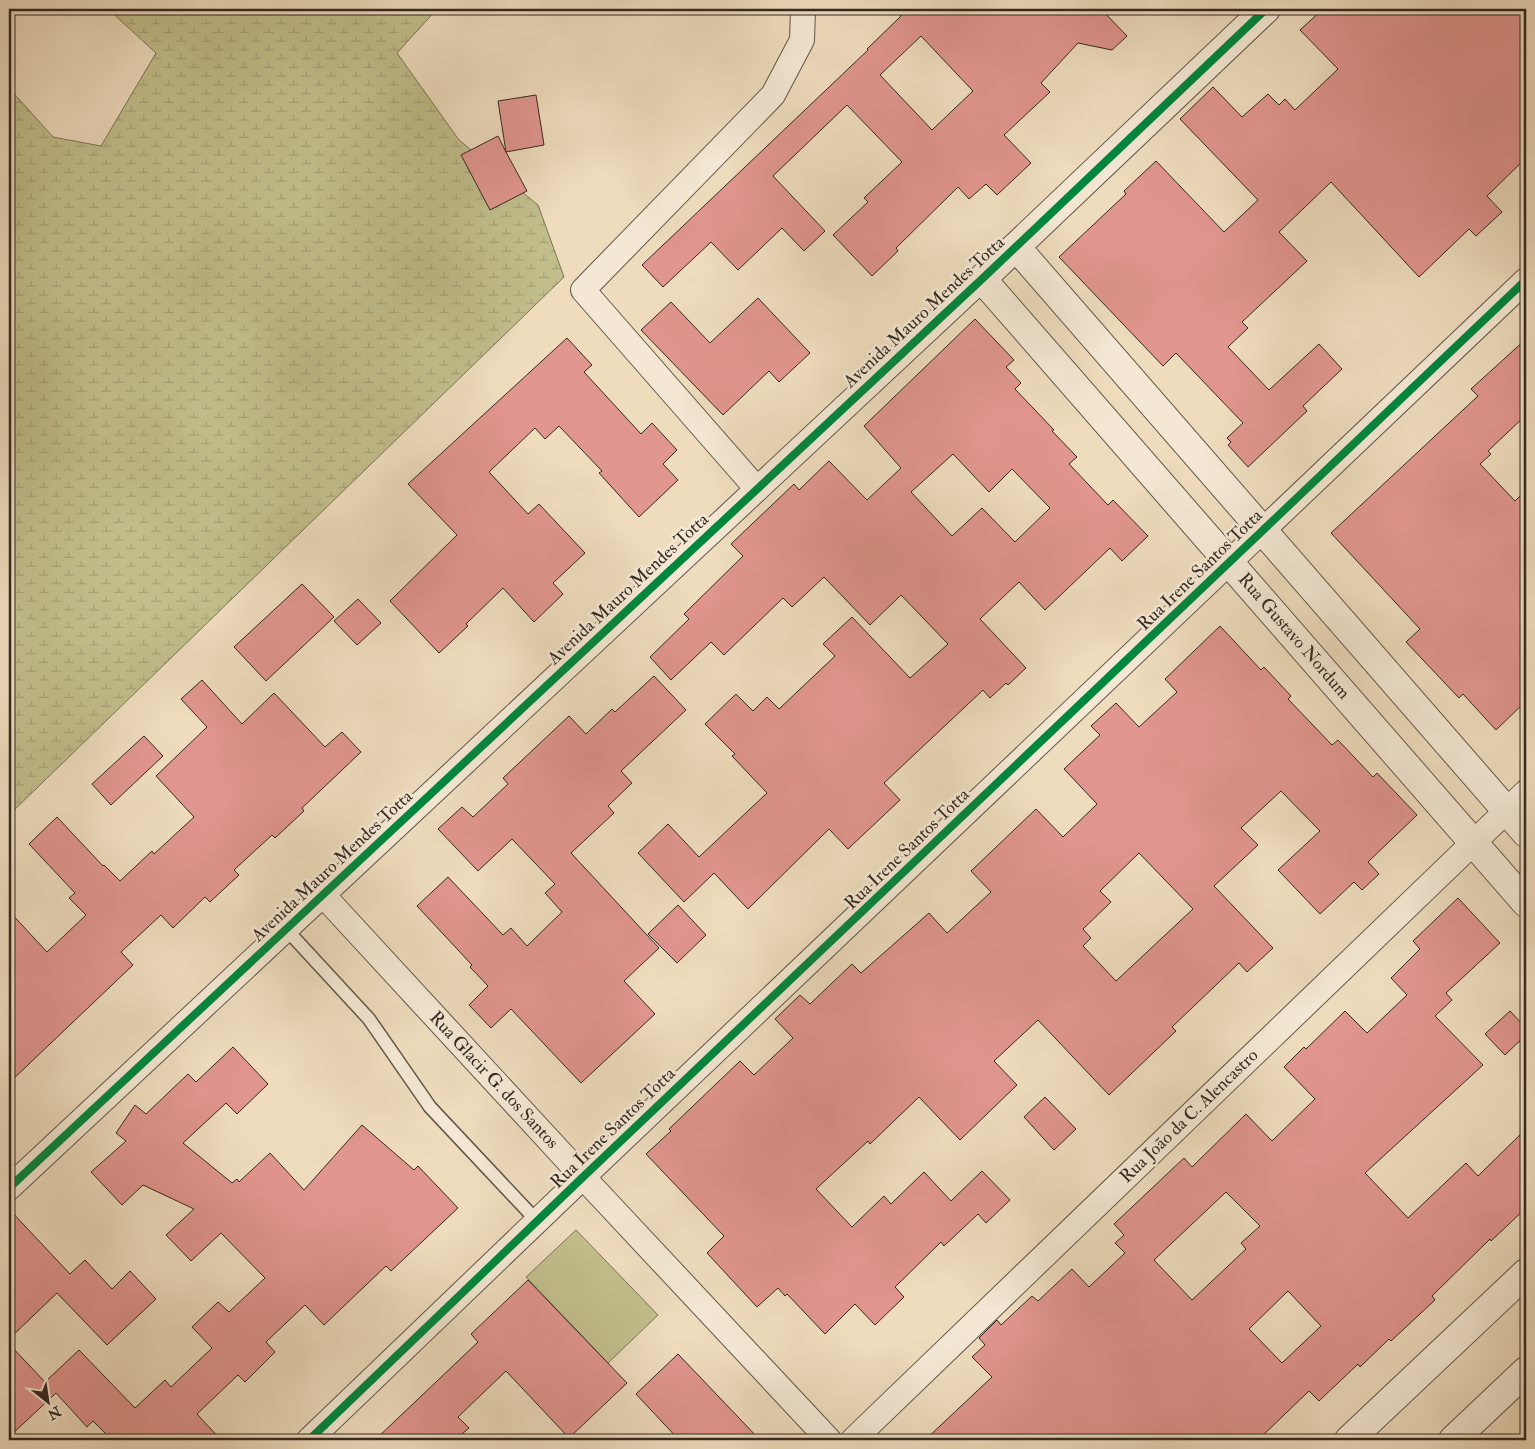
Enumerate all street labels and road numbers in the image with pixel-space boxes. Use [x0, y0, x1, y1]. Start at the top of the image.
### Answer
street label: Avenida Mauro Mendes Totta [838, 231, 1010, 393]
street label: Rua Irene Santos Totta [1133, 504, 1268, 636]
street label: Avenida Mauro Mendes Totta [542, 508, 714, 670]
street label: Rua Gustavo Nordum [1233, 568, 1355, 704]
street label: Rua Irene Santos Totta [840, 783, 975, 915]
street label: Avenida Mauro Mendes Totta [246, 785, 418, 947]
street label: Rua Glacir G. dos Santos [424, 1006, 564, 1154]
street label: Rua João da C. Alencastro [1115, 1044, 1263, 1188]
street label: Rua Irene Santos Totta [546, 1062, 681, 1194]

